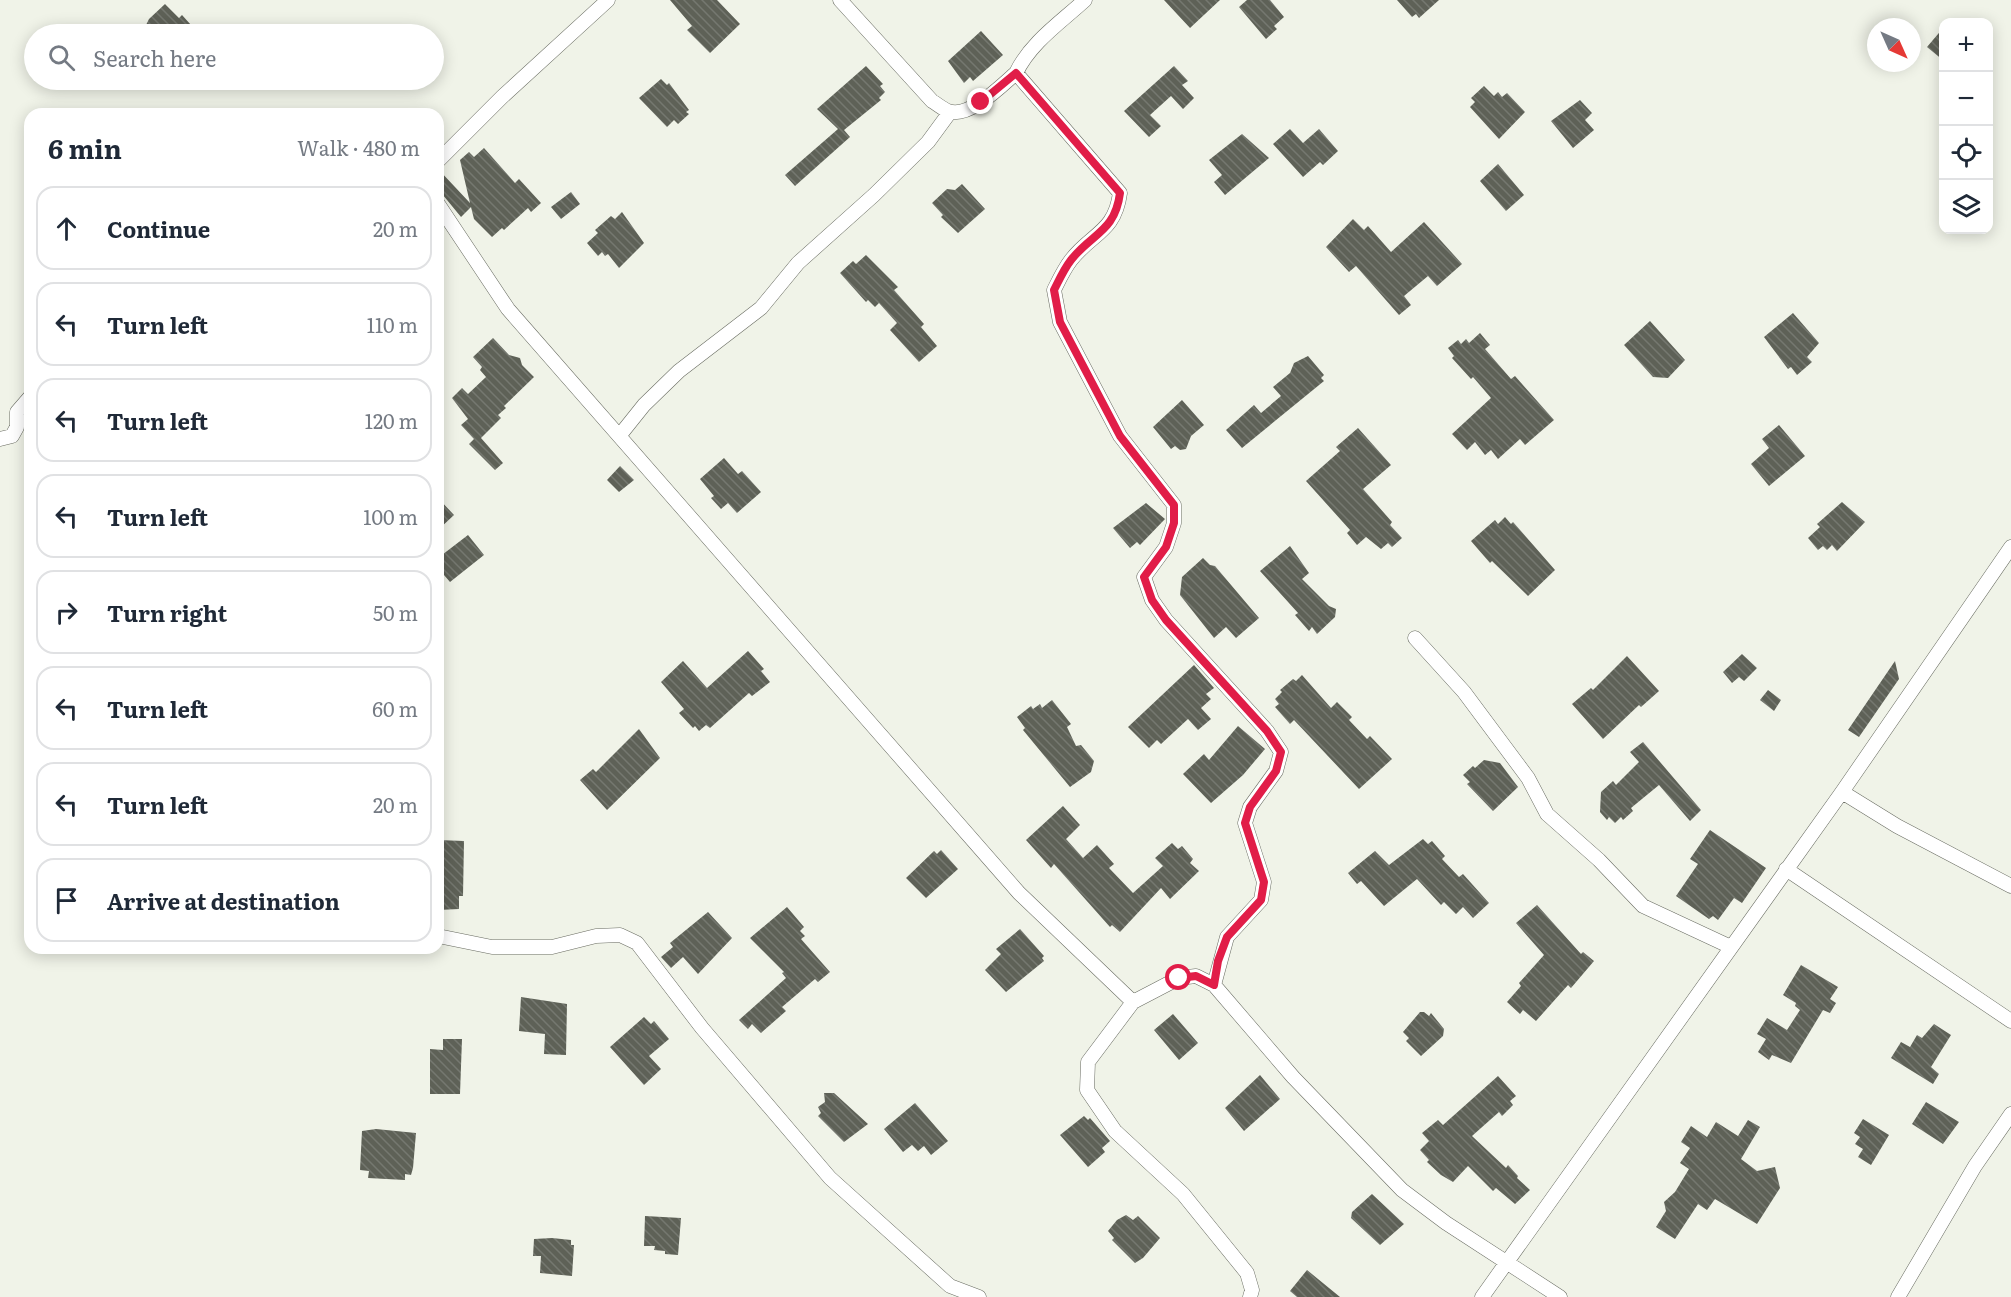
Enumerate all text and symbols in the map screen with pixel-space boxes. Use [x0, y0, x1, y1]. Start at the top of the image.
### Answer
north arrow [1867, 18, 1921, 72]
map controls [1939, 18, 1993, 234]
button: + [1939, 18, 1993, 72]
search box [24, 24, 444, 90]
icon: search [45, 41, 78, 74]
text: Search here [93, 41, 216, 74]
button: − [1939, 72, 1993, 126]
route end [967, 88, 993, 114]
button: locate [1939, 126, 1993, 180]
text: 6 min [48, 128, 122, 167]
text: Walk · 480 m [297, 132, 420, 162]
button: layers [1939, 180, 1993, 234]
icon: ahead [50, 212, 83, 245]
text: Continue [107, 212, 210, 245]
text: 20 m [373, 213, 418, 243]
icon: left [50, 308, 83, 341]
text: Turn left [107, 308, 208, 341]
text: 110 m [367, 309, 418, 339]
icon: left [50, 404, 83, 437]
text: Turn left [107, 404, 208, 437]
text: 120 m [365, 405, 418, 435]
icon: left [50, 500, 83, 533]
text: Turn left [107, 500, 208, 533]
text: 100 m [363, 501, 418, 531]
icon: right [50, 596, 83, 629]
text: Turn right [107, 596, 227, 629]
text: 50 m [373, 597, 418, 627]
icon: left [50, 692, 83, 725]
text: Turn left [107, 692, 208, 725]
text: 60 m [372, 693, 418, 723]
icon: left [50, 788, 83, 821]
text: Turn left [107, 788, 208, 821]
text: 20 m [373, 789, 418, 819]
icon: arrive [50, 884, 83, 917]
text: Arrive at destination [107, 884, 340, 917]
route start [1165, 964, 1191, 990]

